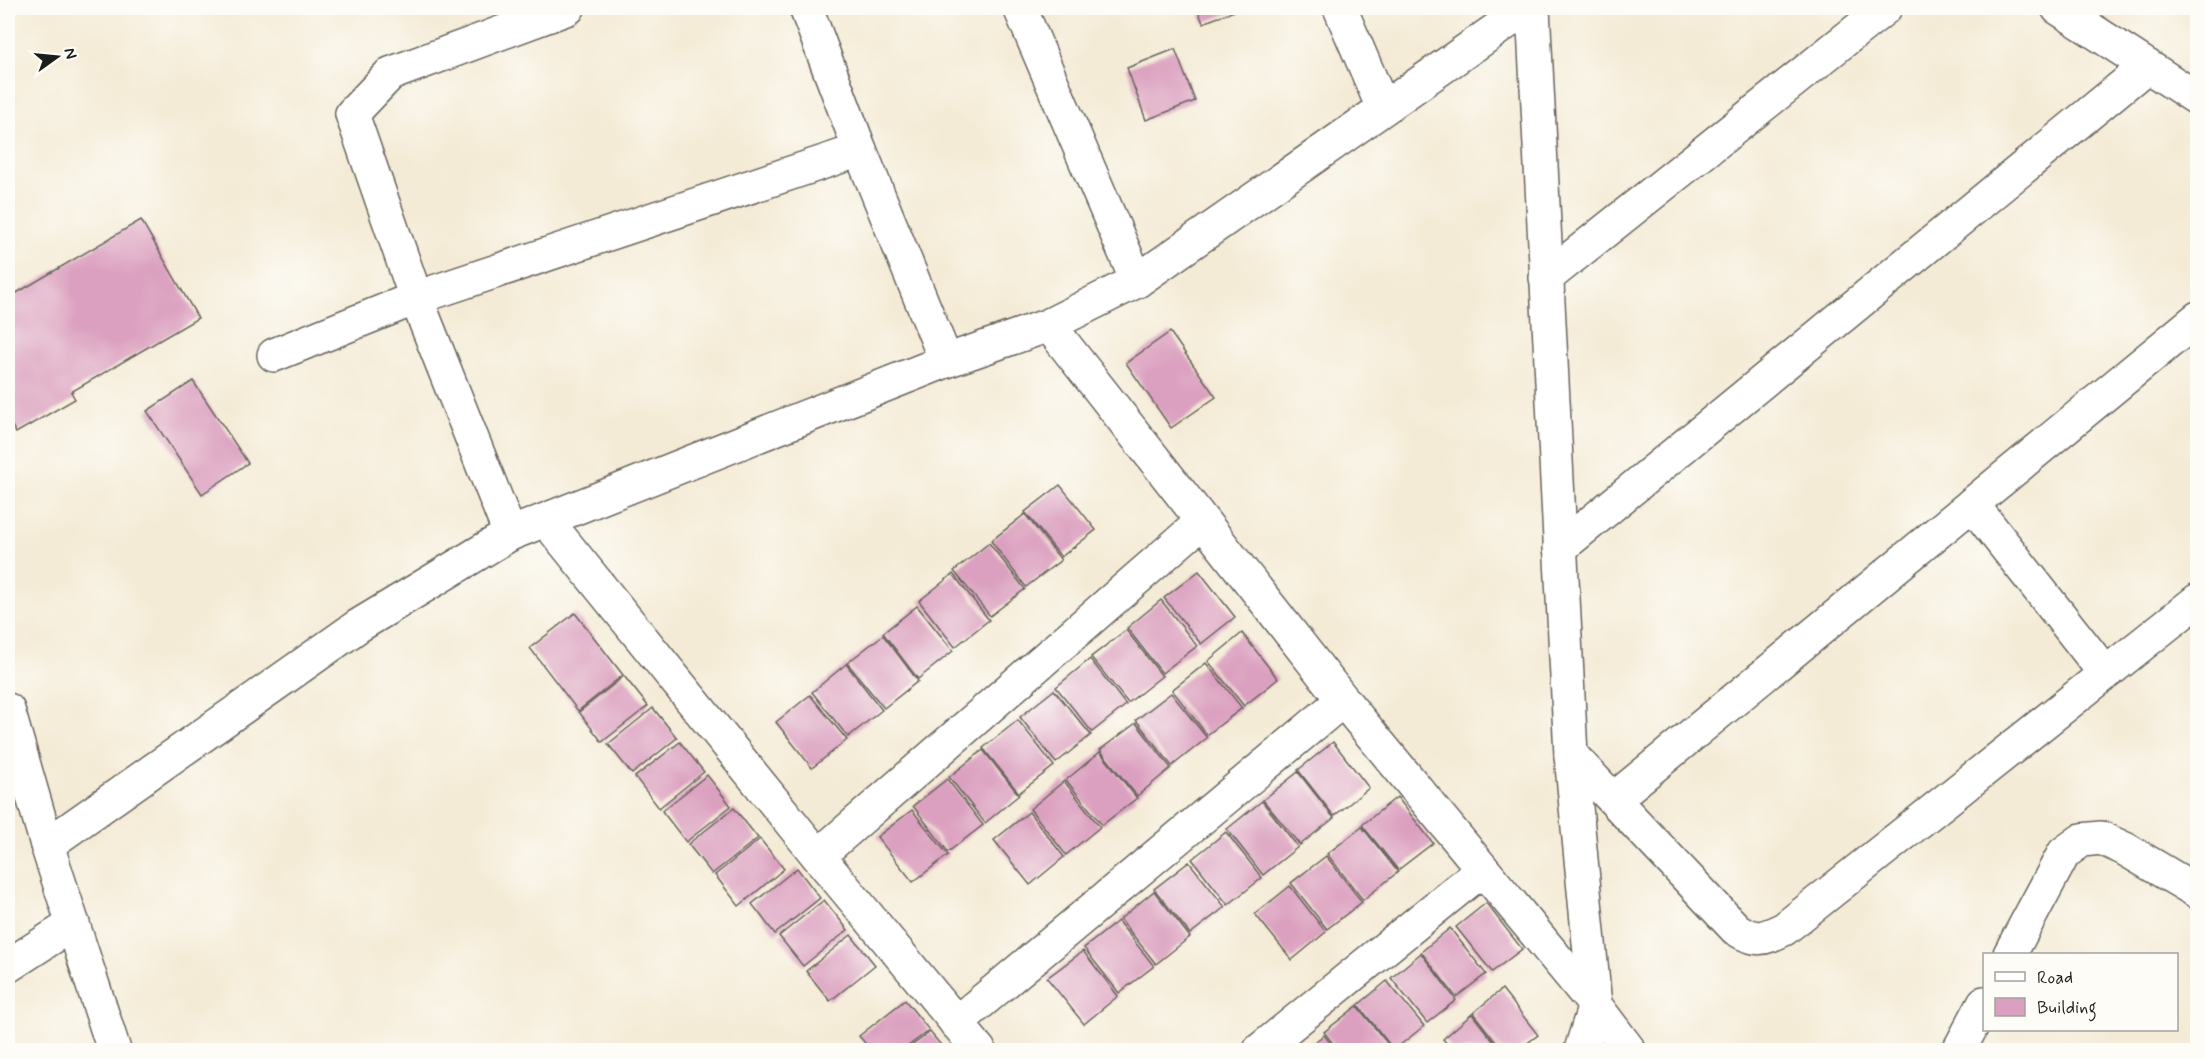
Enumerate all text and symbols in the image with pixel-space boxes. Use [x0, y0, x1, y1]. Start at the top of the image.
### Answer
north arrow [27, 27, 87, 87]
text: N [59, 46, 82, 61]
legend [1983, 953, 2178, 1031]
text: Road [2037, 966, 2073, 990]
text: Building [2037, 996, 2097, 1022]

